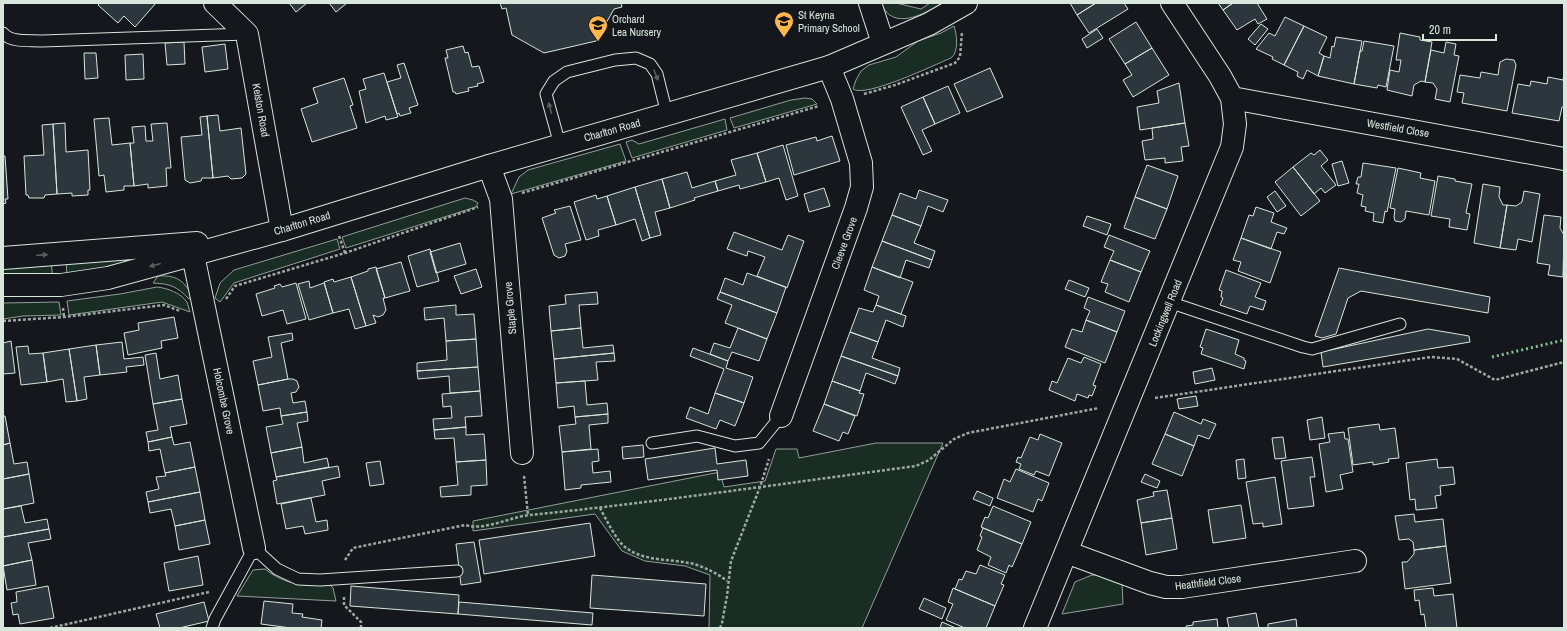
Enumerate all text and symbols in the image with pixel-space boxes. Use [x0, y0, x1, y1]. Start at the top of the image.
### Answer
place label: St Keyna Primary School [798, 8, 860, 35]
school or university icon: St Keyna Primary School [773, 10, 795, 38]
place label: Orchard Lea Nursery [612, 12, 662, 39]
school or university icon: Orchard Lea Nursery [587, 14, 609, 42]
scale bar [1423, 16, 1496, 42]
text: 20 m [1429, 22, 1451, 38]
one-way arrow [654, 70, 660, 82]
street label: Kelston Road [249, 82, 273, 138]
one-way arrow [547, 102, 553, 114]
street label: Charlton Road [582, 115, 642, 145]
street label: Westfield Close [1366, 116, 1430, 140]
street label: Charlton Road [272, 208, 332, 238]
street label: Cleeve Grove [828, 215, 860, 271]
one-way arrow [36, 252, 48, 259]
one-way arrow [149, 262, 161, 268]
street label: Lockingwell Road [1145, 277, 1185, 349]
street label: Staple Grove [501, 281, 519, 335]
street label: Holcombe Grove [210, 366, 238, 436]
street label: Heathfield Close [1174, 571, 1242, 593]

